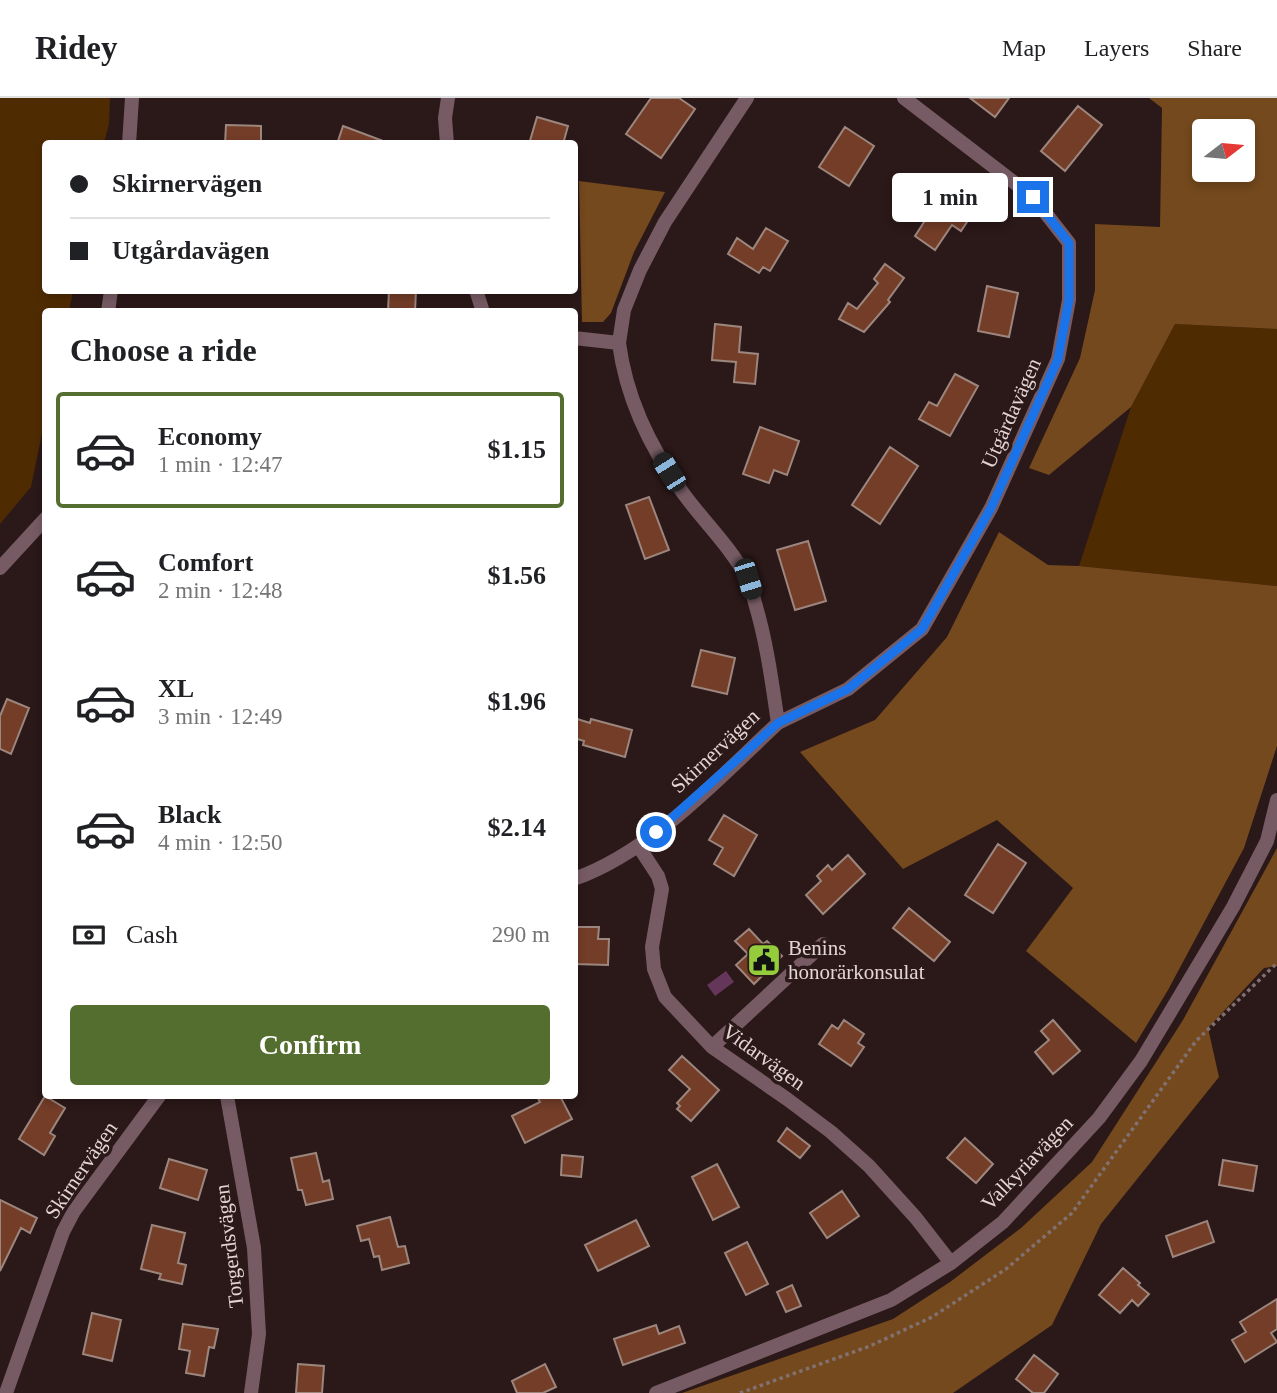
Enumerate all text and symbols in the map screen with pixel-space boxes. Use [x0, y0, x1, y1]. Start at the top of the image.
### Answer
text: Ridey [35, 30, 118, 66]
text: Map [1002, 35, 1046, 61]
text: Layers [1084, 35, 1149, 61]
text: Share [1187, 35, 1242, 61]
north arrow [1192, 119, 1255, 182]
map controls [1192, 119, 1255, 182]
text: Skirnervägen [112, 169, 262, 198]
callout: 1 min [893, 172, 1009, 222]
route end [1017, 181, 1049, 213]
text: 1 min [922, 185, 978, 210]
text: Utgårdavägen [112, 236, 269, 265]
text: Choose a ride [70, 332, 257, 368]
street label: Utgårdavägen [976, 354, 1046, 472]
icon: car [74, 419, 137, 482]
text: Economy [158, 422, 262, 451]
text: $1.15 [488, 435, 546, 464]
car [649, 449, 690, 495]
text: 1 min · 12:47 [158, 452, 283, 477]
icon: car [74, 545, 137, 608]
text: Comfort [158, 548, 253, 577]
car [732, 556, 765, 602]
text: $1.56 [488, 561, 546, 590]
text: 2 min · 12:48 [158, 578, 283, 603]
icon: car [74, 671, 137, 734]
text: XL [158, 674, 194, 703]
text: $1.96 [488, 687, 546, 716]
text: 3 min · 12:49 [158, 704, 283, 729]
street label: Skirnervägen [666, 704, 764, 798]
icon: car [74, 797, 137, 860]
text: Black [158, 800, 222, 829]
text: $2.14 [488, 813, 546, 842]
route start [640, 816, 672, 848]
text: 4 min · 12:50 [158, 830, 283, 855]
icon: cash [70, 916, 108, 954]
text: Cash [126, 920, 178, 949]
text: 290 m [492, 922, 550, 947]
place label: Benins honorärkonsulat [788, 936, 925, 984]
public building icon: Benins honorärkonsulat [745, 941, 783, 979]
button: Confirm [70, 1005, 550, 1085]
street label: Vidarvägen [718, 1019, 811, 1095]
street label: Valkyriavägen [976, 1111, 1078, 1215]
street label: Skirnervägen [40, 1116, 123, 1223]
street label: Torgerdsvägen [209, 1182, 248, 1309]

